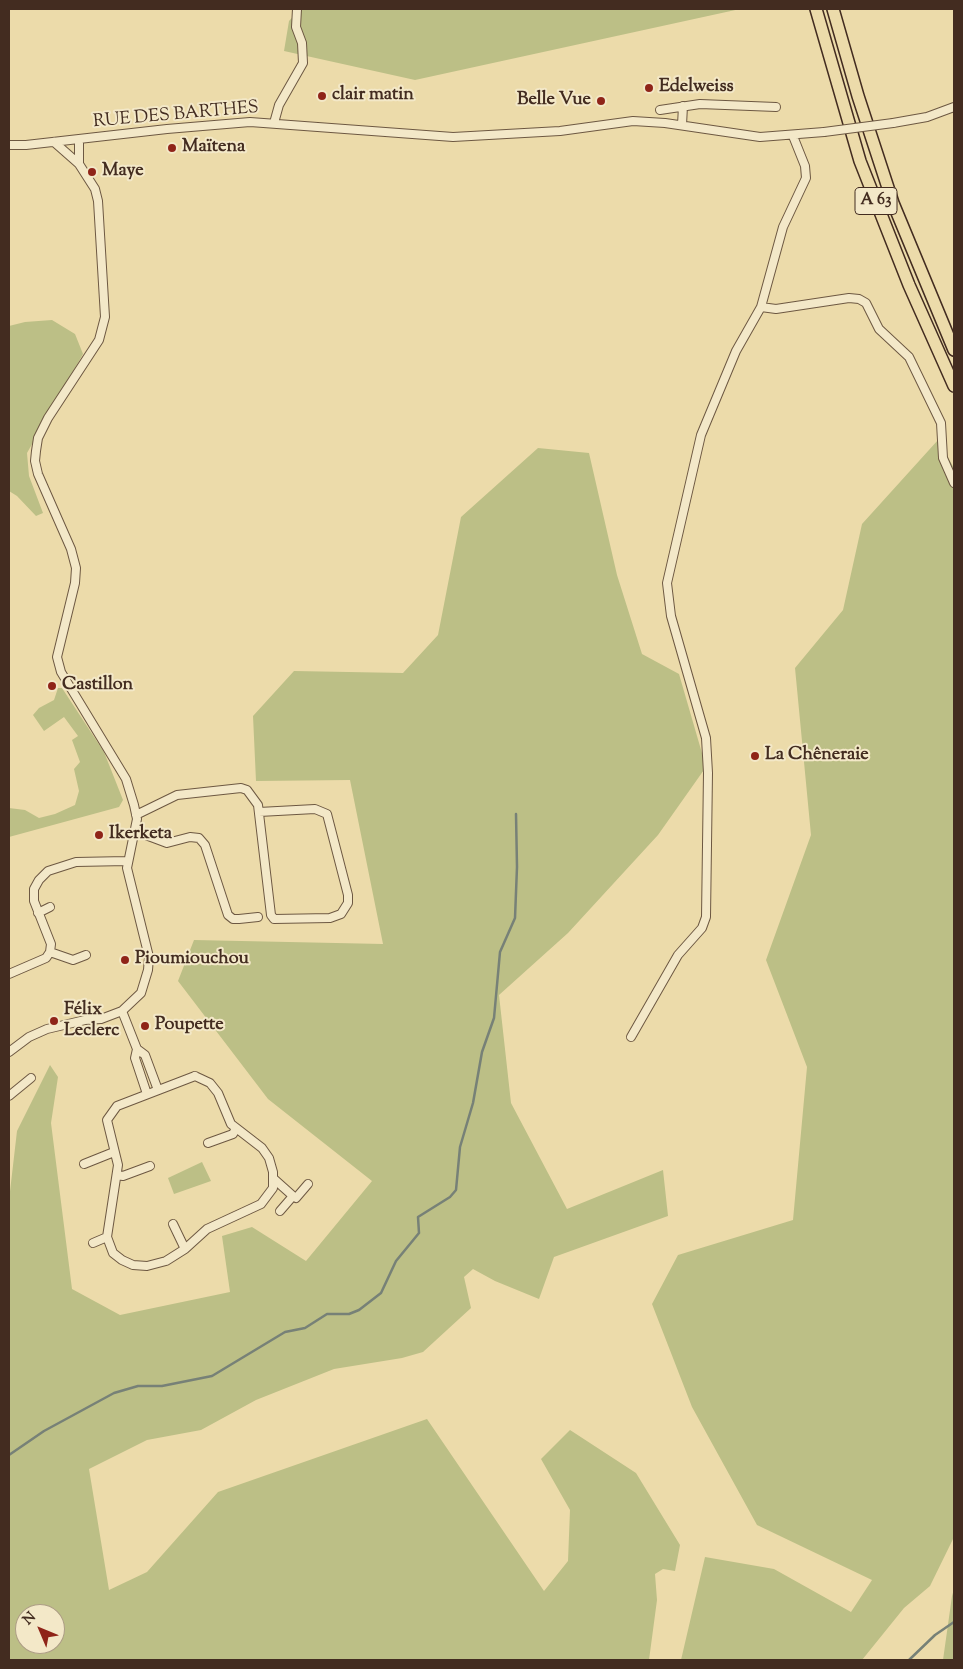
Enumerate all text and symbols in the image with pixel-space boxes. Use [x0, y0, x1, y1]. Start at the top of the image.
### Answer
place label: Edelweiss [659, 77, 734, 99]
marker: Edelweiss [643, 82, 655, 94]
place label: clair matin [332, 85, 414, 107]
marker: clair matin [316, 90, 328, 102]
place label: Belle Vue [517, 90, 591, 112]
marker: Belle Vue [595, 95, 607, 107]
street label: RUE DES BARTHES [92, 98, 260, 134]
place label: Maïtena [182, 137, 245, 159]
marker: Maïtena [166, 142, 178, 154]
place label: Maye [102, 161, 144, 183]
marker: Maye [86, 166, 98, 178]
road number: A 63 [855, 188, 897, 215]
place label: Castillon [62, 675, 133, 697]
marker: Castillon [46, 680, 58, 692]
place label: La Chêneraie [765, 745, 869, 767]
marker: La Chêneraie [749, 750, 761, 762]
place label: Ikerketa [109, 824, 172, 846]
marker: Ikerketa [93, 829, 105, 841]
place label: Pioumiouchou [135, 949, 249, 971]
marker: Pioumiouchou [119, 954, 131, 966]
place label: Félix Leclerc [64, 1000, 119, 1042]
marker: Félix Leclerc [48, 1015, 60, 1027]
place label: Poupette [155, 1015, 224, 1037]
marker: Poupette [139, 1020, 151, 1032]
north arrow [15, 1604, 65, 1654]
text: N [19, 1608, 41, 1630]

